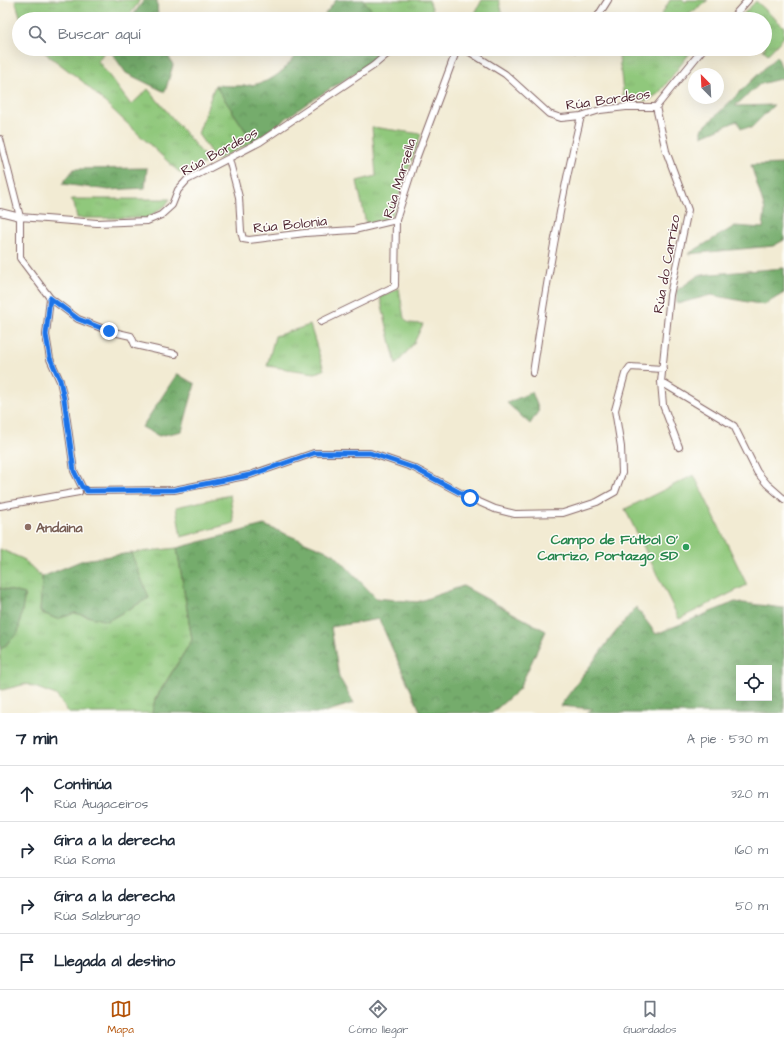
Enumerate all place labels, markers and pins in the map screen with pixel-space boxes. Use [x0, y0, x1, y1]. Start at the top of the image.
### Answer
place label: Andaina [36, 518, 83, 538]
marker: Andaina [23, 522, 33, 532]
place label: Campo de Fútbol O' Carrizo, Portazgo SD [537, 530, 679, 567]
marker: Campo de Fútbol O' Carrizo, Portazgo SD [681, 542, 691, 552]

